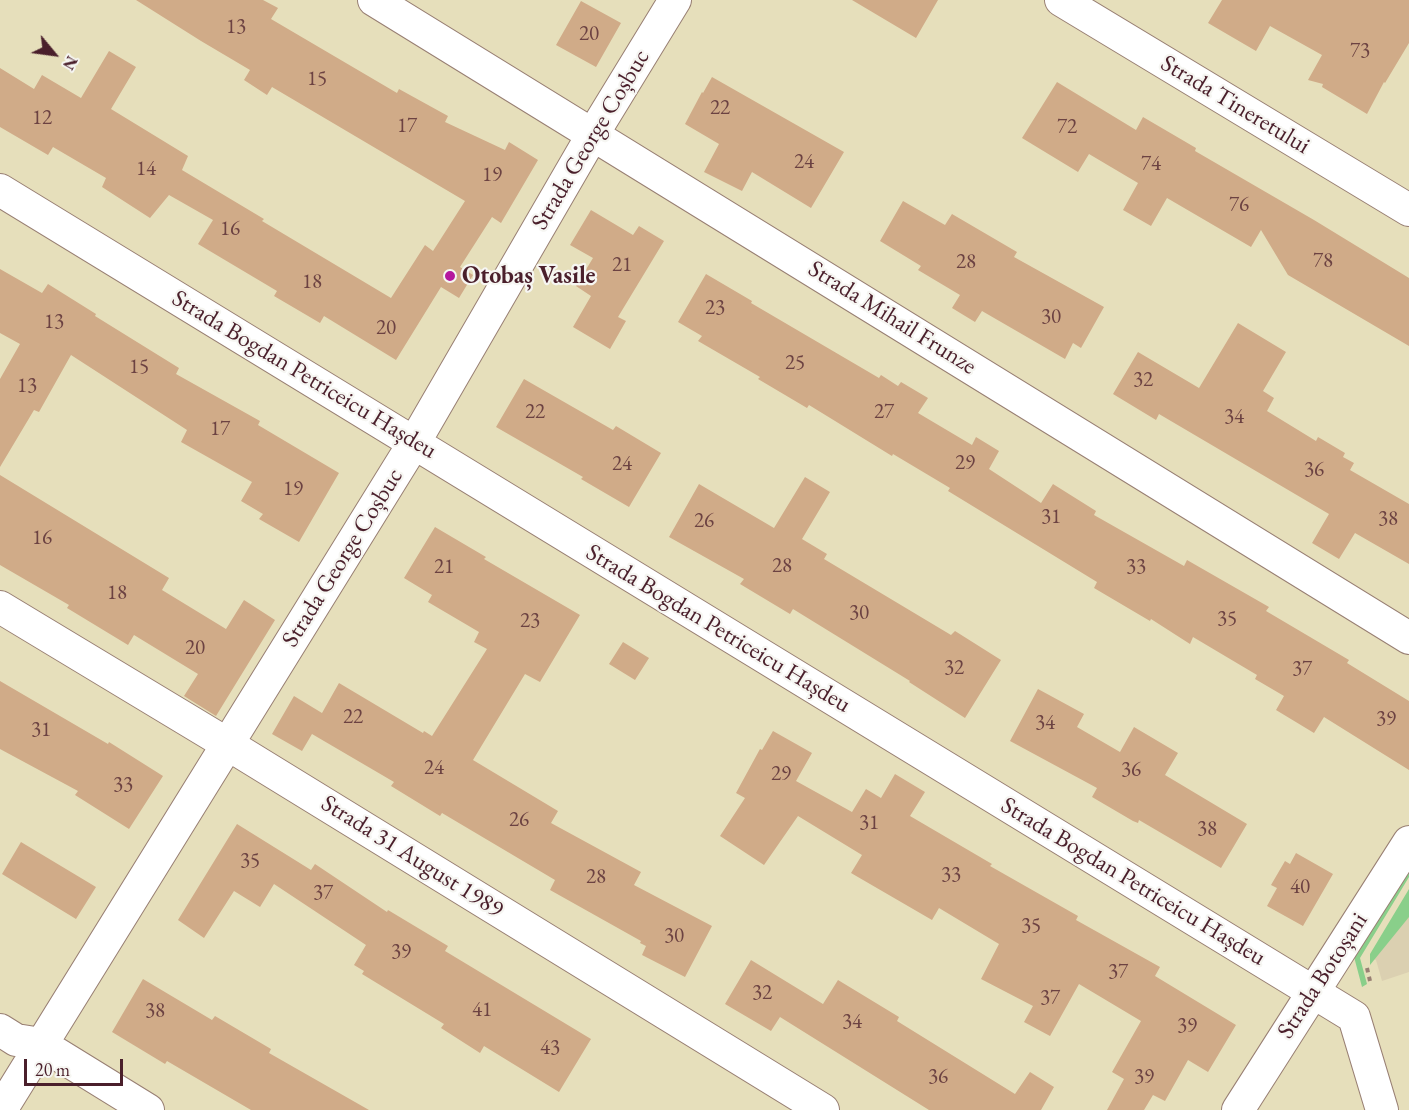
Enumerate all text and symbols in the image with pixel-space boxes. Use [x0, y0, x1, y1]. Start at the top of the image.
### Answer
house number: 13 [226, 14, 246, 40]
house number: 20 [579, 21, 599, 47]
north arrow [24, 24, 84, 84]
house number: 73 [1350, 38, 1370, 64]
street label: Strada George Coșbuc [526, 45, 656, 235]
street label: Strada Tineretului [1155, 49, 1315, 161]
text: N [58, 52, 83, 74]
house number: 15 [307, 66, 327, 92]
house number: 22 [710, 95, 730, 121]
house number: 12 [32, 105, 52, 131]
house number: 17 [397, 113, 417, 139]
house number: 72 [1057, 114, 1077, 140]
house number: 24 [794, 149, 814, 175]
house number: 74 [1141, 151, 1161, 177]
house number: 14 [136, 156, 156, 182]
house number: 19 [482, 162, 502, 188]
house number: 76 [1229, 192, 1249, 218]
house number: 16 [220, 216, 240, 242]
house number: 78 [1313, 248, 1333, 274]
house number: 28 [956, 249, 976, 275]
house number: 21 [612, 252, 632, 278]
street label: Strada Mihail Frunze [803, 255, 981, 381]
place label: Otobaș Vasile [462, 262, 596, 290]
house number: 18 [302, 269, 322, 295]
marker: Otobaș Vasile [443, 269, 457, 283]
street label: Strada Bogdan Petriceicu Hașdeu [166, 284, 442, 466]
house number: 23 [705, 295, 725, 321]
house number: 30 [1041, 304, 1061, 330]
house number: 13 [44, 309, 64, 335]
house number: 20 [376, 315, 396, 341]
house number: 25 [785, 350, 805, 376]
house number: 15 [129, 354, 149, 380]
house number: 32 [1133, 367, 1153, 393]
house number: 13 [17, 373, 37, 399]
house number: 22 [525, 399, 545, 425]
house number: 27 [874, 399, 894, 425]
house number: 34 [1224, 404, 1244, 430]
house number: 17 [210, 416, 230, 442]
house number: 29 [955, 450, 975, 476]
house number: 24 [612, 451, 632, 477]
house number: 36 [1304, 457, 1324, 483]
street label: Strada George Coșbuc [276, 463, 410, 653]
house number: 19 [283, 476, 303, 502]
house number: 31 [1041, 504, 1061, 530]
house number: 38 [1378, 506, 1398, 532]
house number: 26 [694, 508, 714, 534]
house number: 16 [32, 525, 52, 551]
street label: Strada Bogdan Petriceicu Hașdeu [580, 538, 856, 720]
house number: 28 [772, 553, 792, 579]
house number: 21 [434, 554, 454, 580]
house number: 33 [1126, 554, 1146, 580]
house number: 18 [107, 580, 127, 606]
house number: 30 [849, 600, 869, 626]
house number: 35 [1217, 606, 1237, 632]
house number: 23 [520, 608, 540, 634]
house number: 20 [185, 635, 205, 661]
house number: 32 [944, 655, 964, 681]
house number: 37 [1292, 656, 1312, 682]
house number: 22 [343, 704, 363, 730]
house number: 39 [1376, 706, 1396, 732]
house number: 34 [1035, 710, 1055, 736]
house number: 31 [31, 717, 51, 743]
house number: 24 [424, 755, 444, 781]
house number: 36 [1121, 757, 1141, 783]
house number: 29 [771, 761, 791, 787]
house number: 33 [113, 772, 133, 798]
street label: Strada 31 August 1989 [316, 789, 508, 925]
street label: Strada Bogdan Petriceicu Hașdeu [995, 791, 1271, 973]
house number: 26 [509, 807, 529, 833]
house number: 31 [859, 810, 879, 836]
house number: 38 [1197, 816, 1217, 842]
house number: 35 [240, 848, 260, 874]
house number: 33 [941, 862, 961, 888]
house number: 28 [586, 864, 606, 890]
house number: 40 [1290, 874, 1310, 900]
house number: 37 [313, 880, 333, 906]
street label: Strada Botoșani [1272, 908, 1374, 1044]
house number: 35 [1021, 913, 1041, 939]
house number: 30 [664, 923, 684, 949]
house number: 39 [391, 939, 411, 965]
house number: 37 [1108, 959, 1128, 985]
house number: 32 [752, 980, 772, 1006]
house number: 37 [1040, 985, 1060, 1011]
house number: 41 [472, 997, 492, 1023]
house number: 38 [145, 998, 165, 1024]
house number: 34 [842, 1009, 862, 1035]
house number: 39 [1177, 1013, 1197, 1039]
house number: 43 [540, 1035, 560, 1061]
scale bar [27, 1047, 126, 1085]
text: 20 m [35, 1058, 70, 1081]
house number: 36 [928, 1064, 948, 1090]
house number: 39 [1134, 1064, 1154, 1090]

